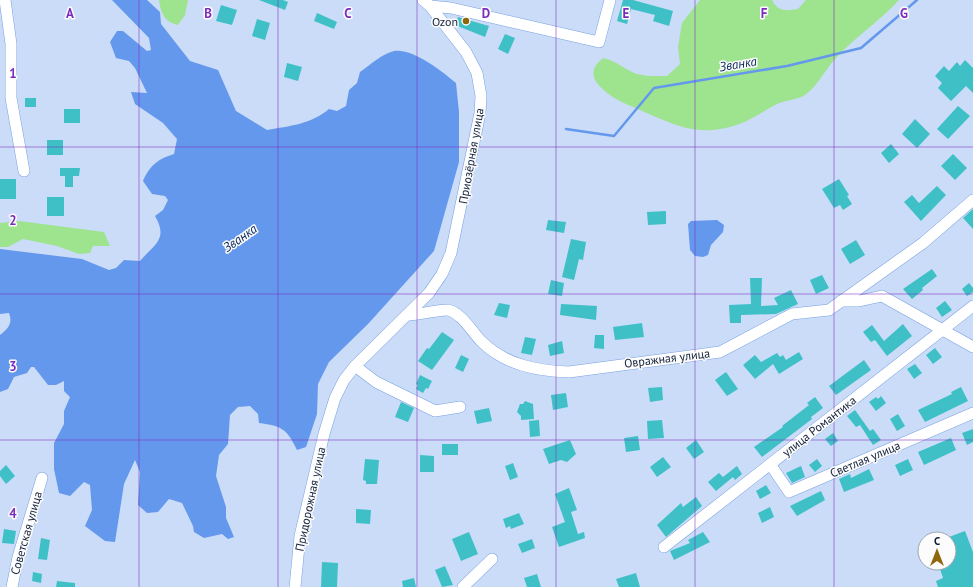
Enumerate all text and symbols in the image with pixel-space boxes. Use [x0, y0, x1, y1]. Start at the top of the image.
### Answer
text: A [66, 5, 74, 22]
text: B [204, 5, 212, 22]
text: C [344, 5, 352, 22]
text: D [482, 5, 490, 22]
text: E [623, 5, 630, 22]
text: F [761, 5, 768, 22]
text: G [900, 5, 908, 22]
place label: Ozon [432, 14, 458, 29]
marker: Ozon [461, 16, 471, 26]
water label: Званка [718, 53, 759, 75]
text: 1 [9, 65, 17, 82]
street label: Приозёрная улица [455, 107, 487, 205]
text: 2 [9, 212, 17, 229]
water label: Званка [220, 220, 261, 256]
street label: Овражная улица [623, 345, 711, 371]
text: 3 [9, 358, 17, 375]
street label: улица Романтика [779, 392, 859, 460]
street label: Светлая улица [828, 437, 902, 481]
street label: Придорожная улица [292, 445, 328, 553]
street label: Советская улица [7, 490, 45, 576]
text: 4 [9, 505, 17, 522]
north arrow [917, 531, 957, 571]
text: С [934, 534, 940, 548]

